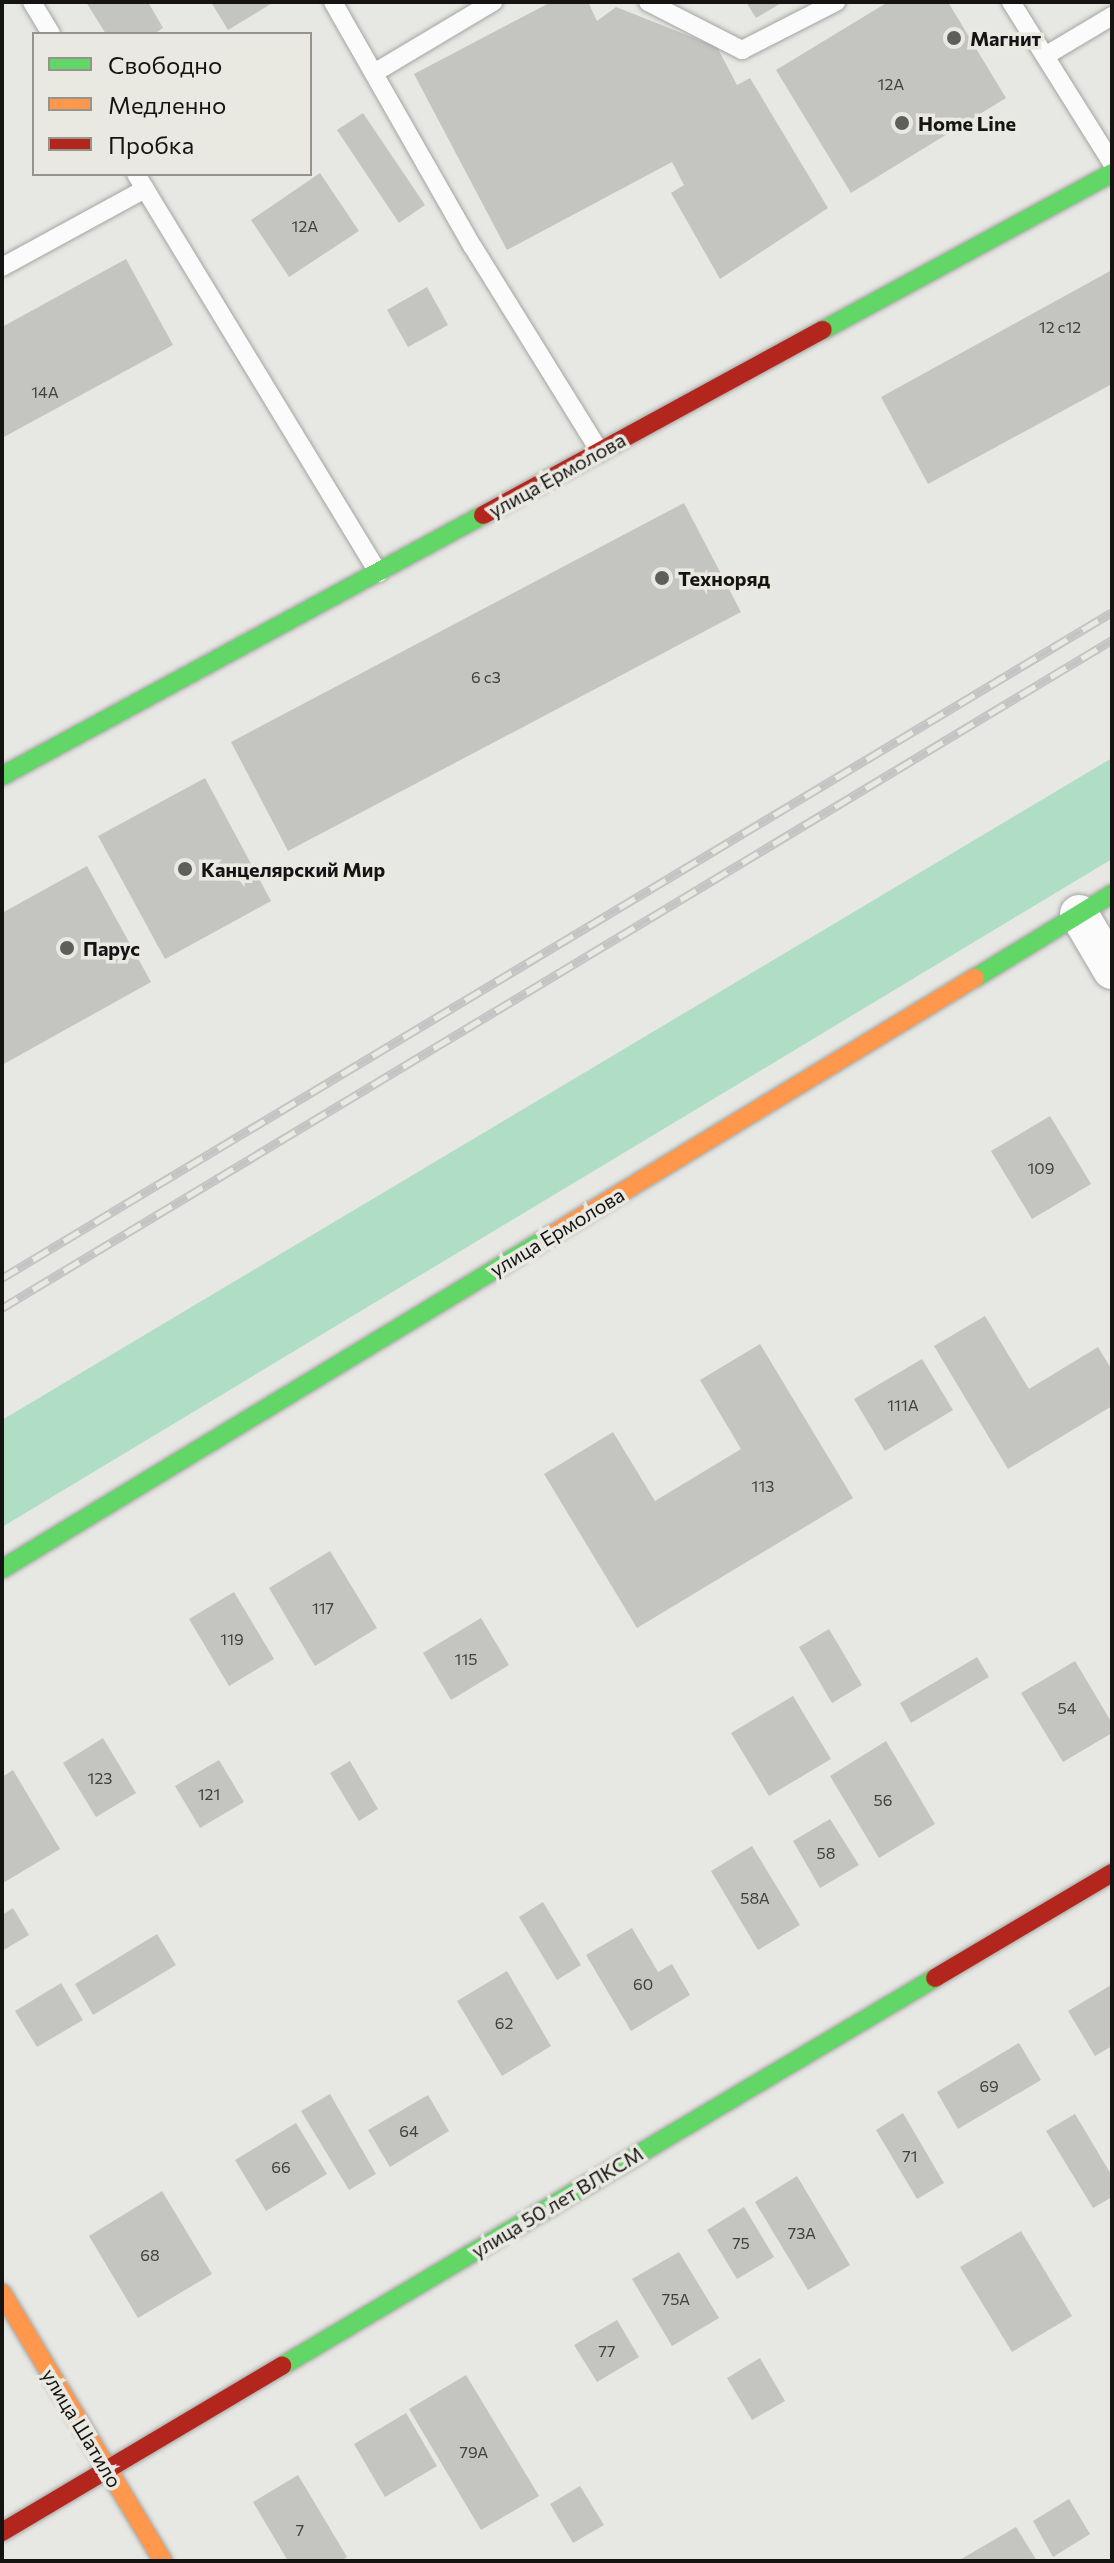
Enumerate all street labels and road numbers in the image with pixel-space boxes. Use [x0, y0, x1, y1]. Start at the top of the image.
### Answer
street label: улица Ермолова [484, 428, 630, 522]
street label: улица Ермолова [485, 1182, 629, 1282]
street label: улица 50 лет ВЛКСМ [467, 2141, 647, 2263]
street label: улица Шатило [37, 2364, 127, 2492]

